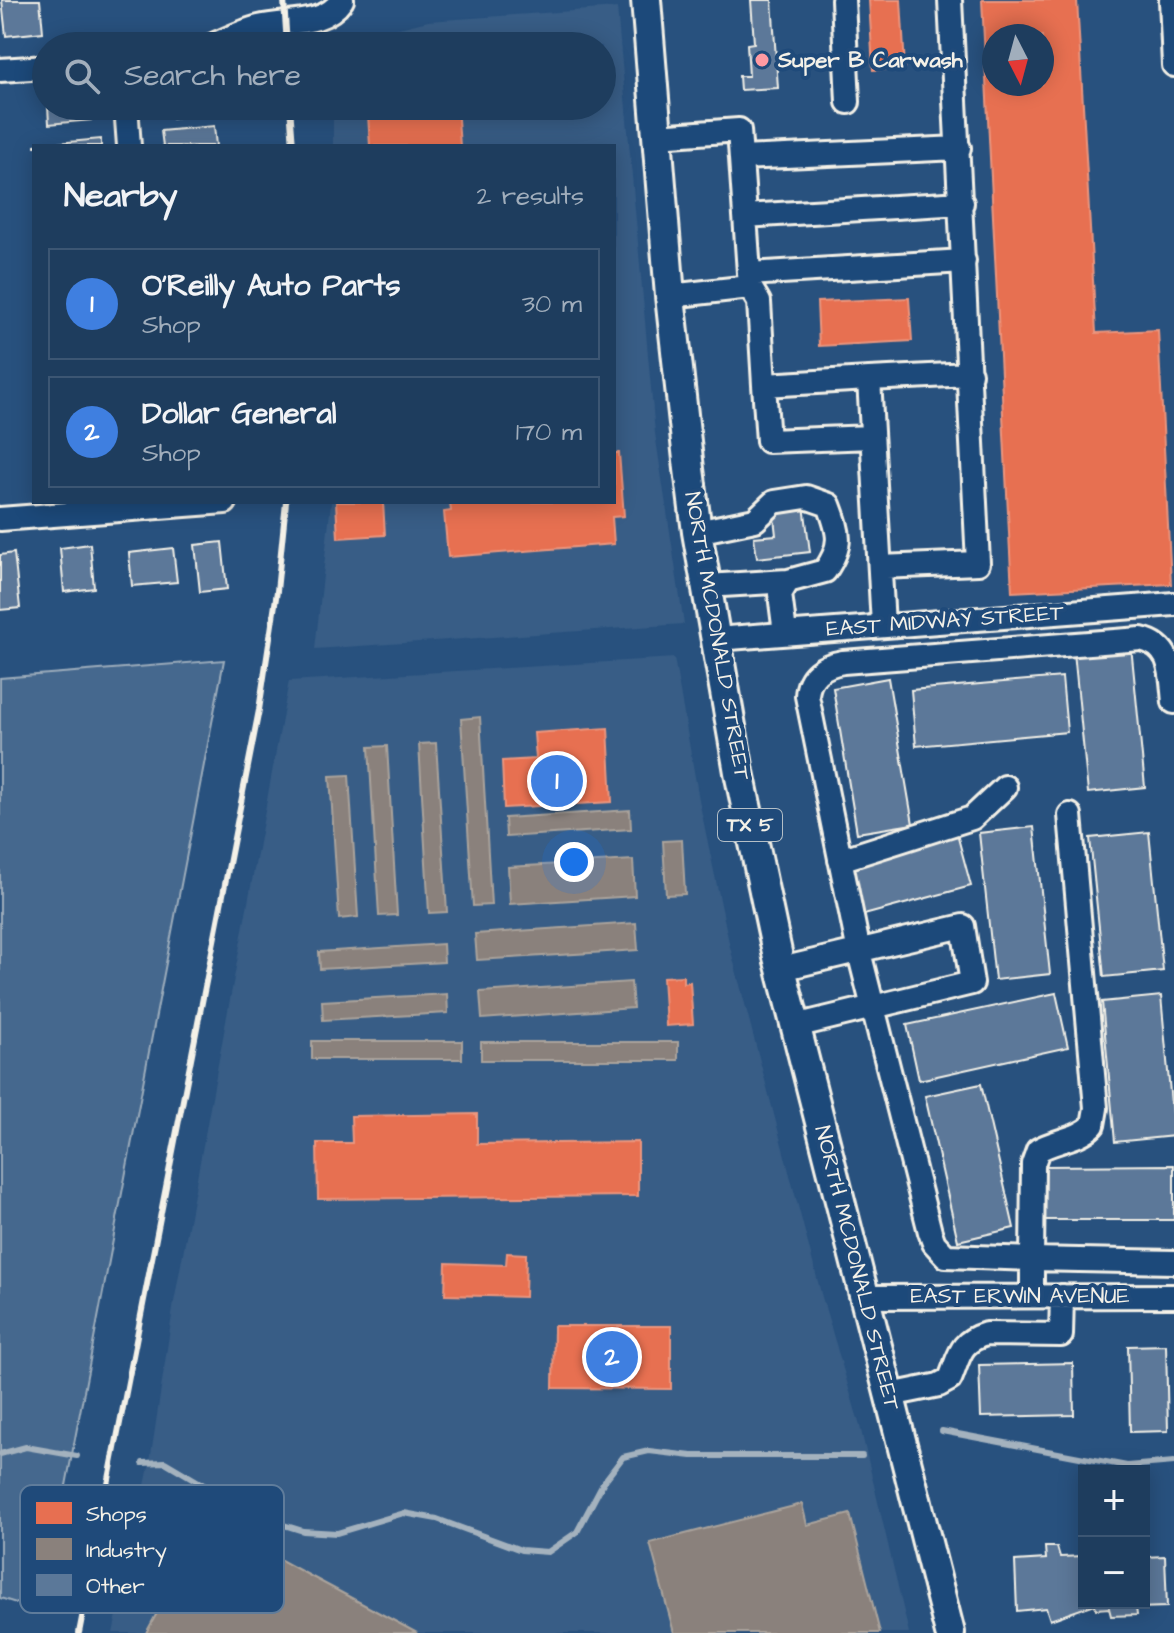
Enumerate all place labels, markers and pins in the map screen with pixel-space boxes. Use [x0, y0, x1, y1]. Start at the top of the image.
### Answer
place label: Super B Carwash [777, 45, 964, 76]
marker: Super B Carwash [753, 51, 771, 69]
pin: 1 [531, 751, 583, 811]
pin: 2 [586, 1327, 638, 1387]

